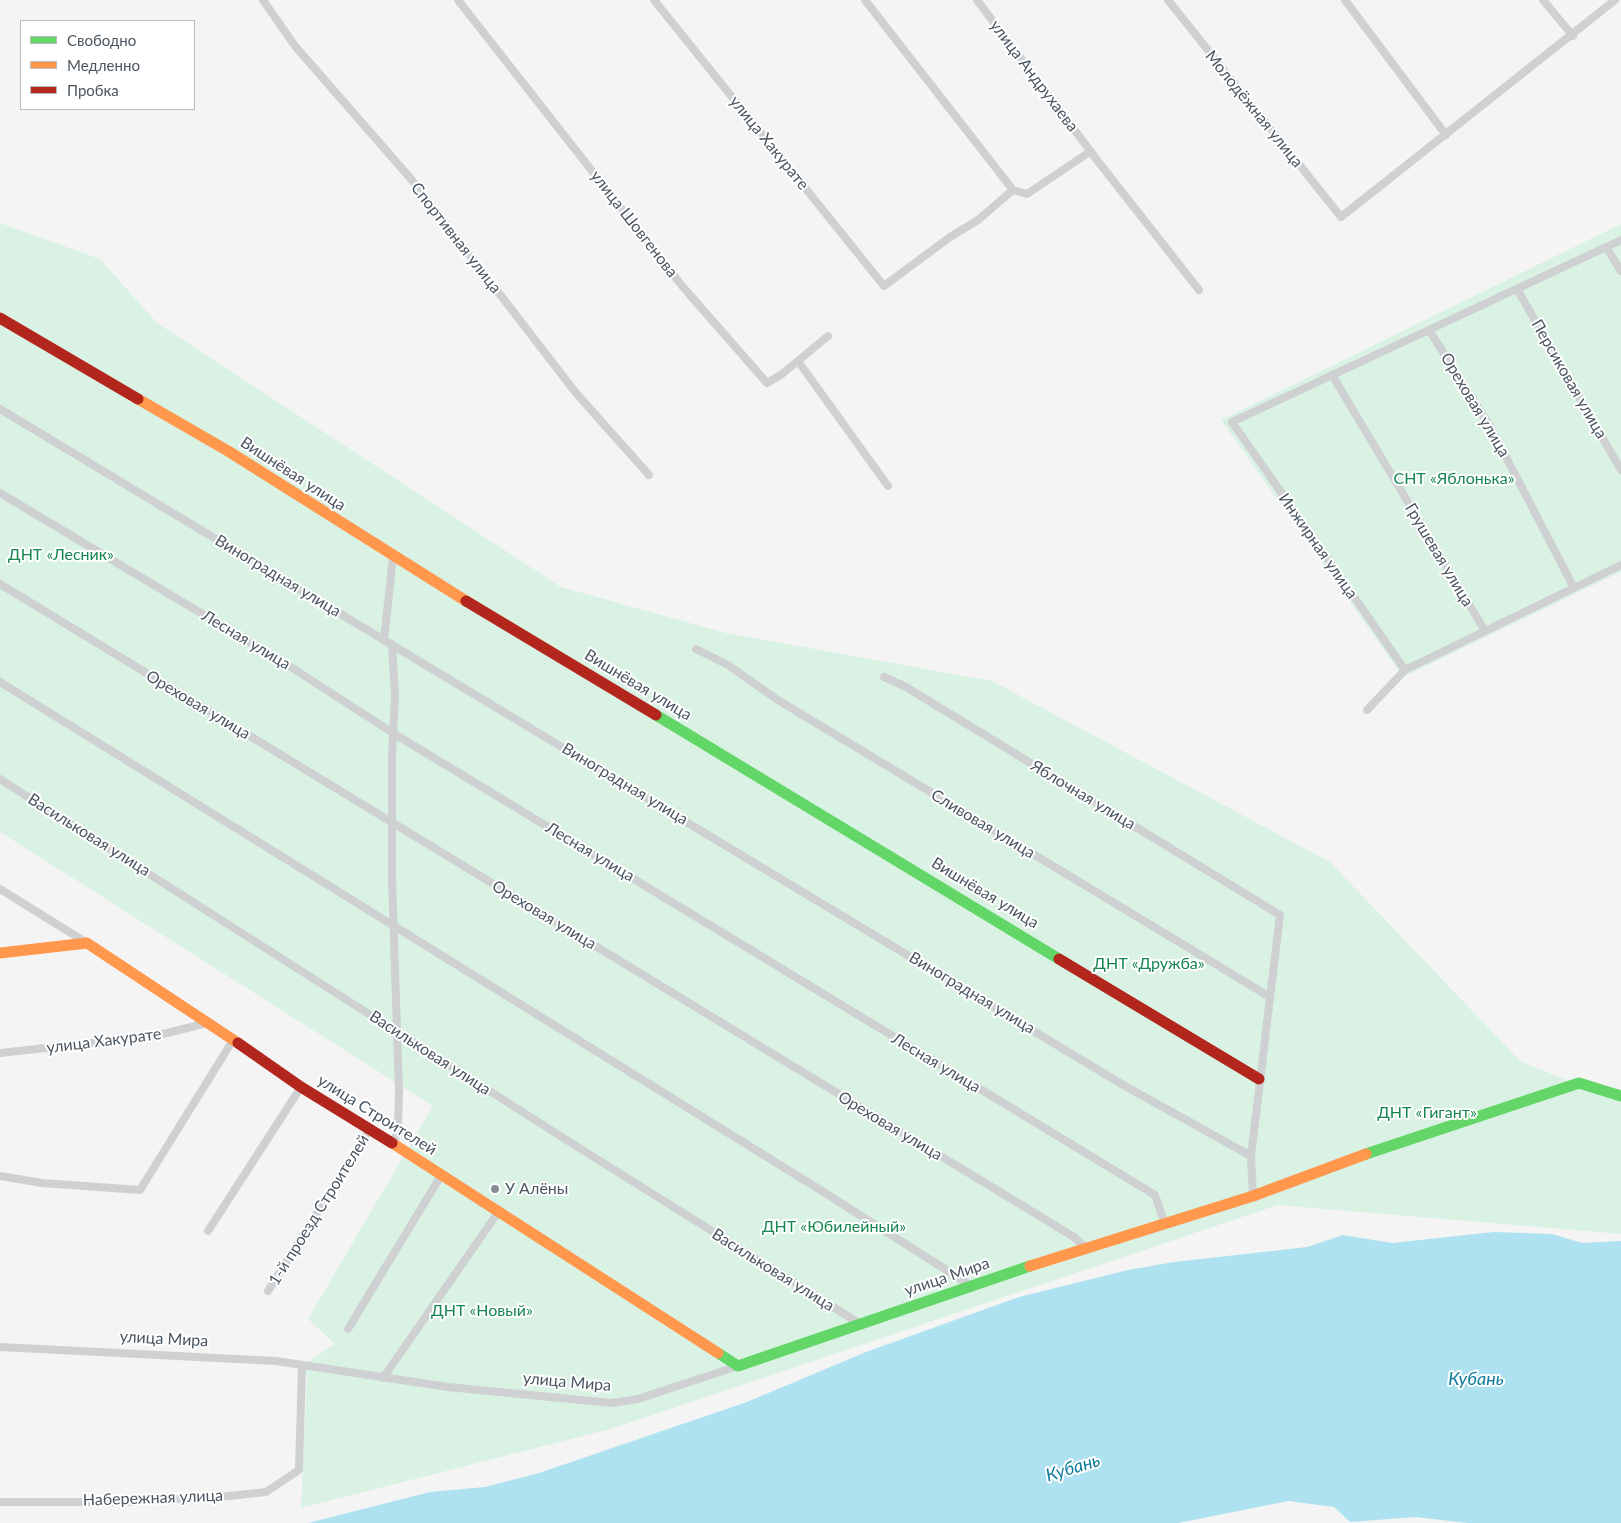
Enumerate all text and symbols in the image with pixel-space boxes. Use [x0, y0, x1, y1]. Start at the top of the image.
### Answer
street label: улица Андрухаева [986, 16, 1082, 136]
legend [20, 20, 195, 110]
text: Свободно [67, 31, 136, 49]
street label: Молодёжная улица [1201, 47, 1307, 171]
text: Медленно [67, 56, 140, 74]
text: Пробка [67, 81, 119, 99]
street label: улица Хакурате [725, 92, 813, 194]
street label: улица Шовгенова [586, 167, 682, 281]
street label: Спортивная улица [407, 179, 505, 297]
street label: Персиковая улица [1527, 316, 1611, 442]
street label: Ореховая улица [1436, 349, 1514, 461]
street label: Вишнёвая улица [237, 433, 349, 515]
park label: СНТ «Яблонька» [1393, 469, 1515, 489]
street label: Инжирная улица [1274, 489, 1362, 603]
street label: Грушевая улица [1401, 500, 1477, 610]
street label: Виноградная улица [212, 531, 344, 621]
park label: ДНТ «Лесник» [8, 545, 114, 565]
street label: Лесная улица [198, 606, 294, 674]
street label: Вишнёвая улица [581, 645, 695, 725]
street label: Ореховая улица [142, 666, 254, 744]
street label: Виноградная улица [559, 739, 691, 829]
street label: Яблочная улица [1027, 756, 1139, 834]
street label: Сливовая улица [928, 785, 1038, 863]
street label: Васильковая улица [24, 790, 154, 880]
street label: Лесная улица [542, 818, 638, 886]
street label: Вишнёвая улица [928, 853, 1042, 933]
street label: Ореховая улица [488, 876, 600, 954]
street label: Виноградная улица [906, 948, 1038, 1038]
park label: ДНТ «Дружба» [1093, 954, 1205, 974]
street label: Васильковая улица [366, 1007, 494, 1099]
street label: улица Хакурате [46, 1024, 162, 1058]
street label: Лесная улица [888, 1029, 984, 1097]
street label: улица Строителей [314, 1071, 440, 1159]
street label: Ореховая улица [834, 1087, 946, 1165]
park label: ДНТ «Гигант» [1377, 1103, 1477, 1123]
street label: 1-й проезд Строителей [265, 1131, 373, 1289]
place label: У Алёны [505, 1179, 568, 1199]
marker: У Алёны [489, 1183, 501, 1195]
park label: ДНТ «Юбилейный» [762, 1217, 906, 1237]
street label: Васильковая улица [708, 1225, 838, 1315]
street label: улица Мира [902, 1253, 992, 1301]
park label: ДНТ «Новый» [431, 1301, 533, 1321]
street label: улица Мира [119, 1327, 209, 1351]
water label: Кубань [1448, 1368, 1504, 1390]
street label: улица Мира [522, 1369, 612, 1395]
water label: Кубань [1043, 1450, 1103, 1486]
street label: Набережная улица [83, 1486, 223, 1510]

